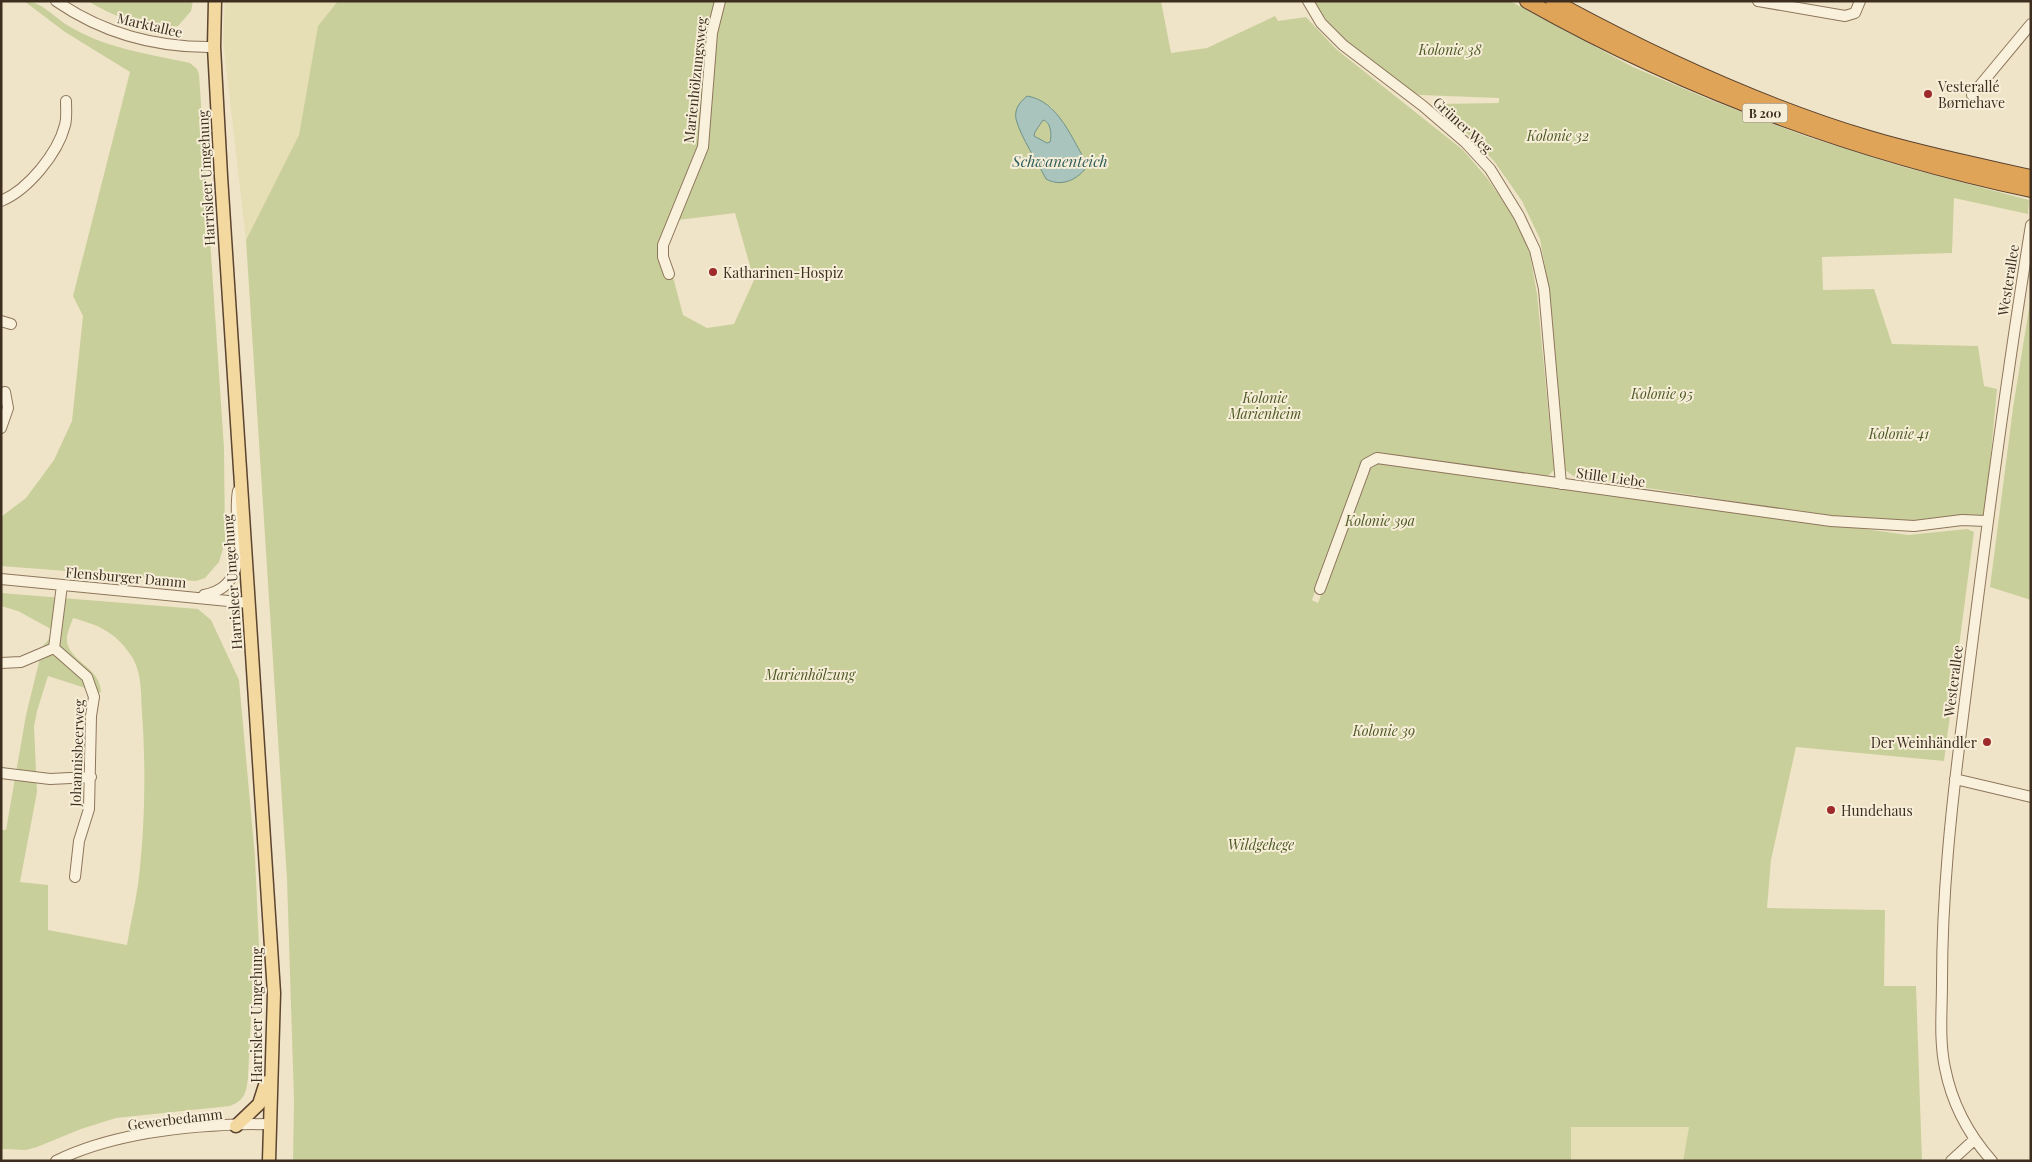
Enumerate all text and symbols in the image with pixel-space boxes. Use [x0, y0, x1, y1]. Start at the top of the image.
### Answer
street label: Marktallee [115, 8, 185, 42]
street label: Marienhölzungsweg [679, 16, 711, 144]
park label: Kolonie 38 [1417, 40, 1482, 59]
place label: Vesterallé Børnehave [1937, 77, 2005, 112]
marker: Vesterallé Børnehave [1922, 88, 1934, 100]
street label: Grüner Weg [1429, 93, 1497, 158]
road number: B 200 [1742, 104, 1788, 122]
street label: Harrisleer Umgehung [193, 109, 219, 246]
park label: Kolonie 32 [1526, 126, 1589, 145]
water label: Schwanenteich [1011, 151, 1108, 171]
street label: Westerallee [1993, 243, 2023, 318]
place label: Katharinen-Hospiz [723, 263, 844, 282]
marker: Katharinen-Hospiz [707, 266, 719, 278]
park label: Kolonie 95 [1630, 384, 1694, 403]
park label: Kolonie Marienheim [1228, 388, 1301, 423]
park label: Kolonie 41 [1868, 424, 1929, 443]
street label: Stille Liebe [1575, 463, 1647, 491]
park label: Kolonie 39a [1344, 511, 1415, 530]
street label: Harrisleer Umgehung [218, 513, 246, 650]
street label: Flensburger Damm [65, 562, 188, 592]
street label: Westerallee [1939, 644, 1967, 719]
park label: Marienhölzung [764, 665, 857, 684]
street label: Johannisbeerweg [66, 698, 88, 808]
park label: Kolonie 39 [1352, 721, 1415, 740]
place label: Der Weinhändler [1871, 733, 1978, 752]
marker: Der Weinhändler [1981, 736, 1993, 748]
place label: Hundehaus [1841, 801, 1913, 820]
marker: Hundehaus [1825, 804, 1837, 816]
park label: Wildgehege [1228, 835, 1294, 854]
street label: Harrisleer Umgehung [247, 947, 266, 1083]
street label: Gewerbedamm [126, 1104, 224, 1134]

